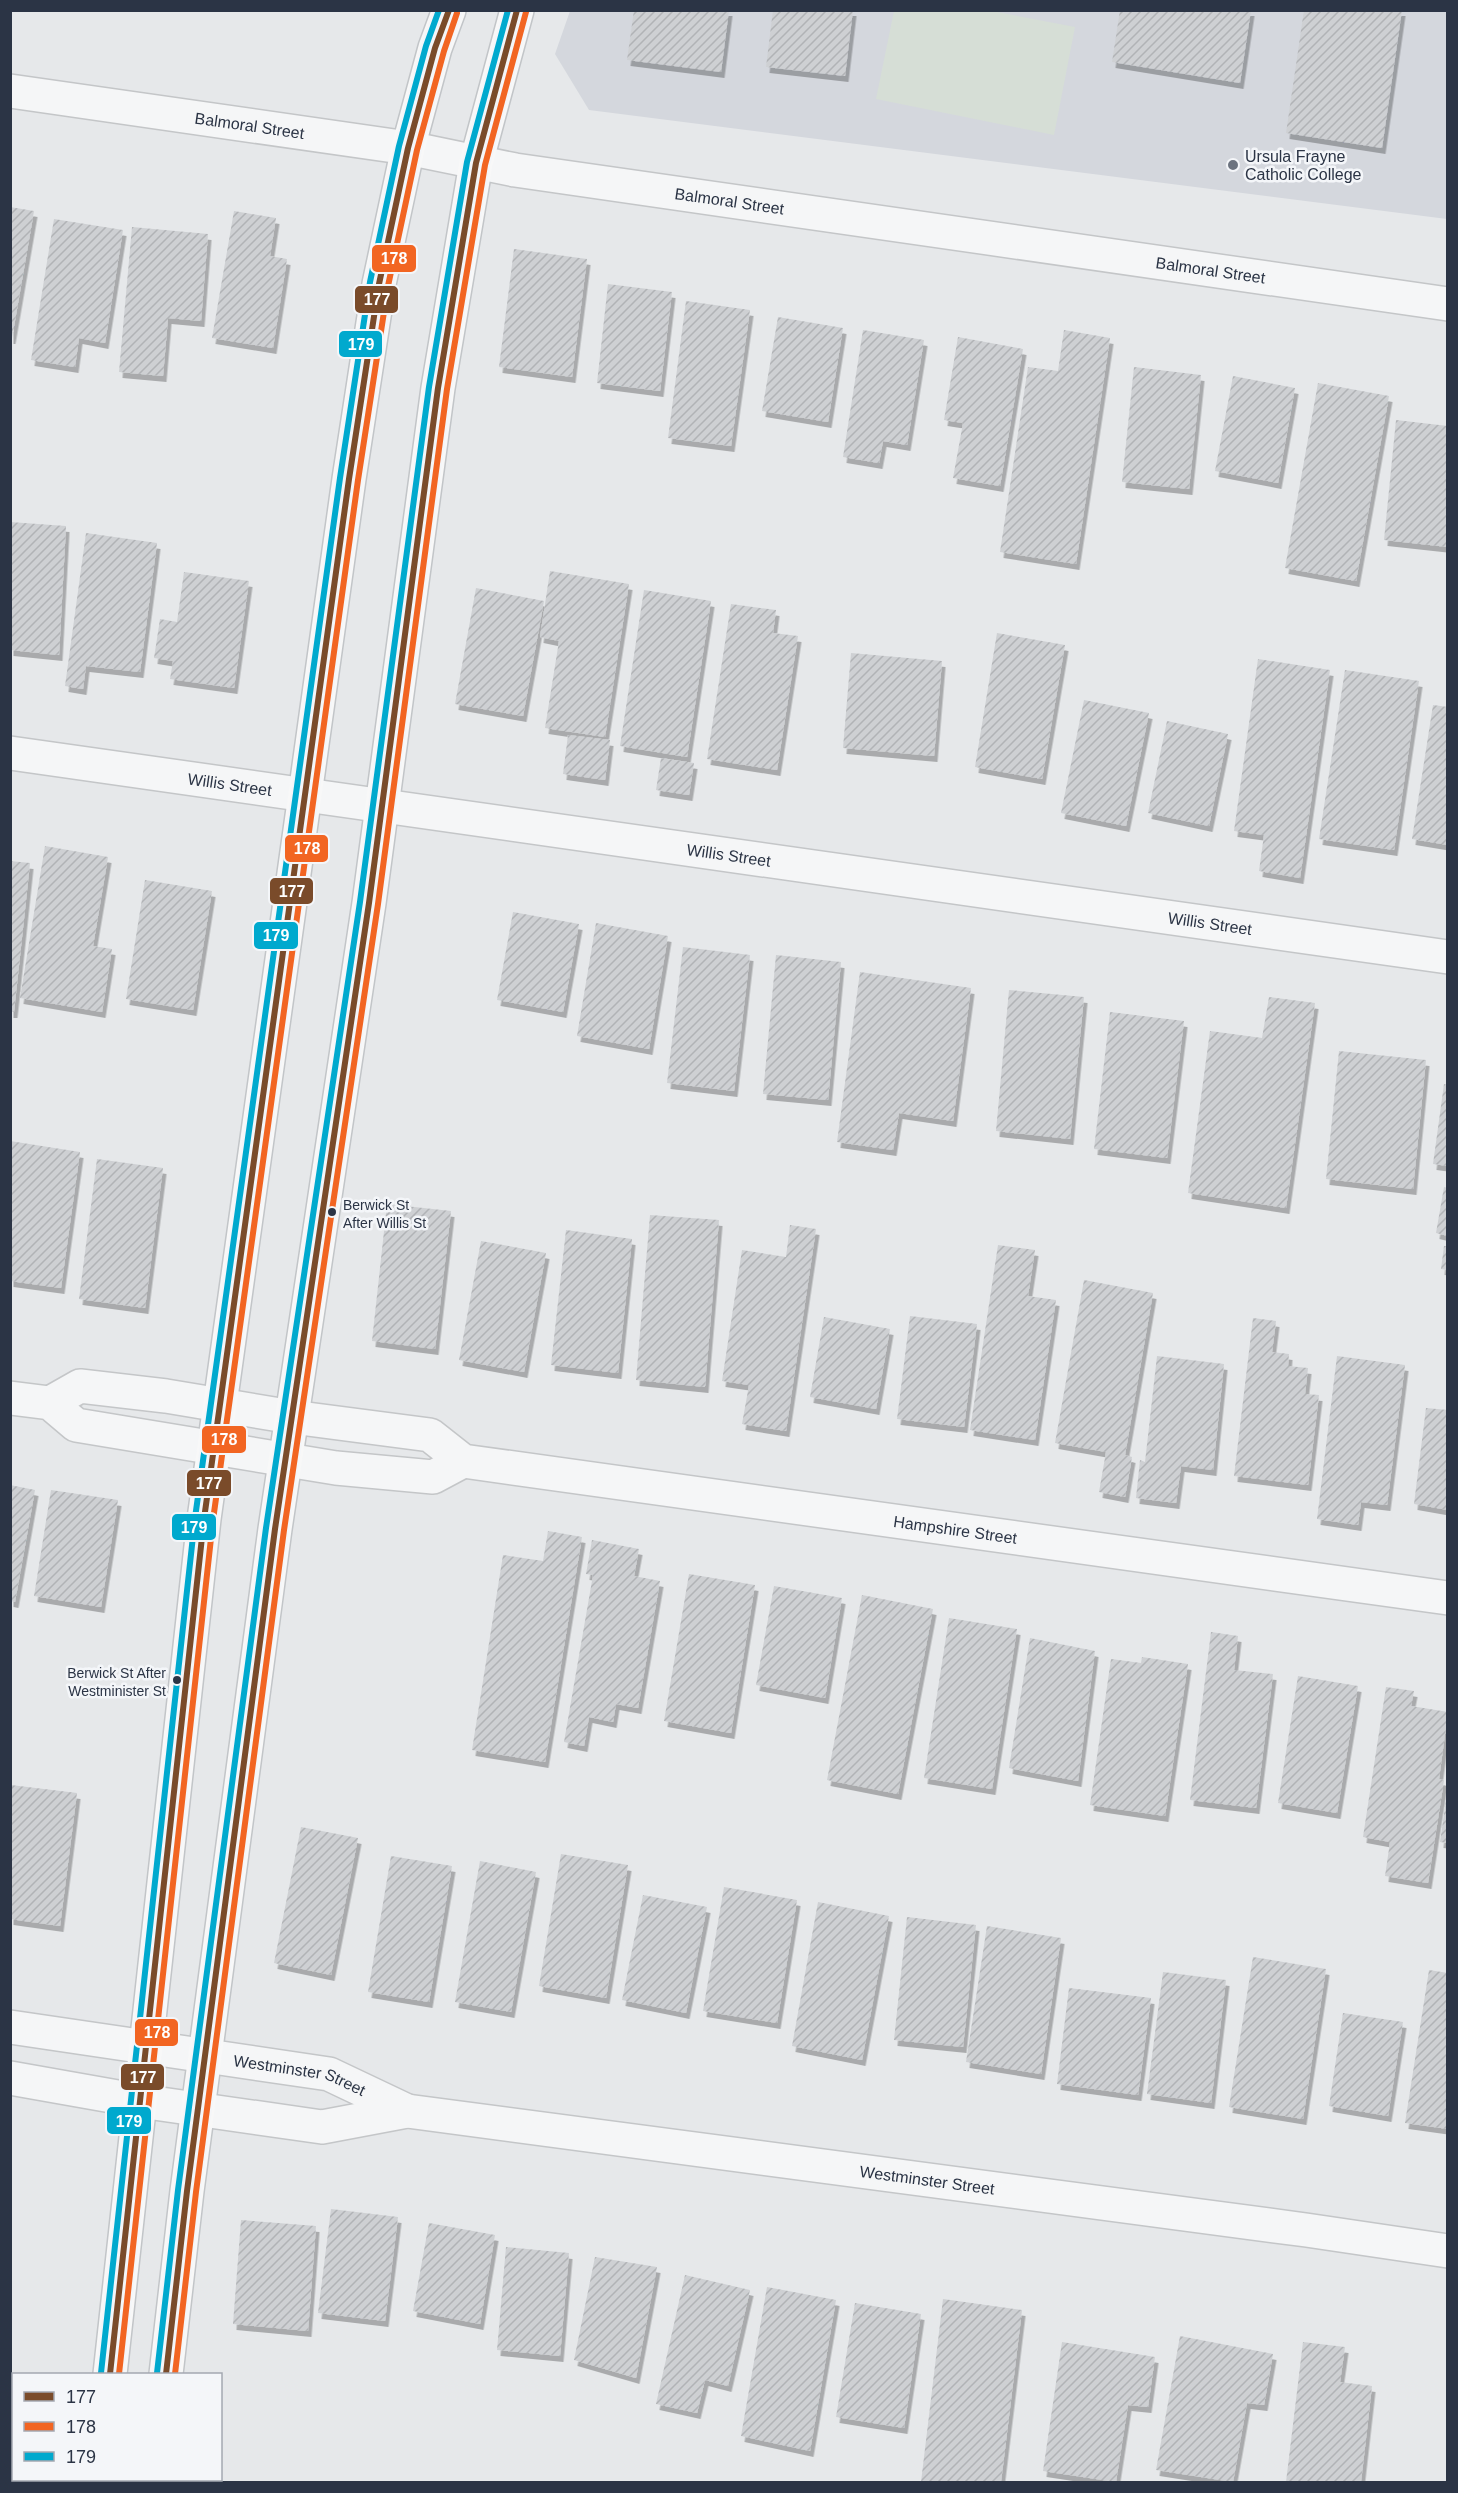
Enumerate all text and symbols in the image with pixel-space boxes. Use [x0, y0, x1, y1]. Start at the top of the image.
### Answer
street label: Balmoral Street [194, 110, 306, 142]
place label: Ursula Frayne Catholic College [1245, 148, 1362, 183]
marker: Ursula Frayne Catholic College [1226, 158, 1240, 172]
street label: Balmoral Street [674, 185, 786, 218]
line badge: 178 [371, 244, 417, 273]
text: 178 [381, 250, 407, 267]
street label: Balmoral Street [1155, 254, 1267, 287]
line badge: 177 [354, 285, 399, 314]
text: 177 [364, 291, 390, 308]
line badge: 179 [338, 330, 383, 358]
text: 179 [348, 336, 374, 353]
street label: Willis Street [187, 770, 273, 799]
line badge: 178 [284, 834, 329, 863]
text: 178 [294, 840, 320, 857]
street label: Willis Street [686, 841, 772, 870]
line badge: 177 [269, 877, 314, 905]
text: 177 [279, 883, 305, 900]
street label: Willis Street [1167, 909, 1253, 938]
line badge: 179 [253, 921, 299, 950]
text: 179 [263, 927, 289, 944]
place label: Berwick St After Willis St [343, 1197, 426, 1231]
marker: Berwick St After Willis St [326, 1206, 338, 1218]
line badge: 178 [201, 1425, 247, 1454]
text: 178 [211, 1431, 237, 1448]
line badge: 177 [186, 1469, 232, 1497]
text: 177 [196, 1475, 222, 1492]
line badge: 179 [171, 1513, 217, 1541]
street label: Hampshire Street [892, 1513, 1019, 1547]
text: 179 [181, 1519, 207, 1536]
place label: Berwick St After Westminister St [67, 1665, 166, 1699]
marker: Berwick St After Westminister St [171, 1674, 183, 1686]
line badge: 178 [134, 2018, 179, 2047]
text: 178 [144, 2024, 170, 2041]
street label: Westminster Street [232, 2052, 369, 2099]
line badge: 177 [120, 2063, 165, 2091]
text: 177 [130, 2069, 156, 2086]
line badge: 179 [106, 2106, 152, 2135]
text: 179 [116, 2113, 142, 2130]
street label: Westminster Street [859, 2163, 996, 2198]
legend [12, 2373, 222, 2481]
text: 177 [66, 2387, 96, 2407]
text: 178 [66, 2417, 96, 2437]
text: 179 [66, 2447, 96, 2467]

